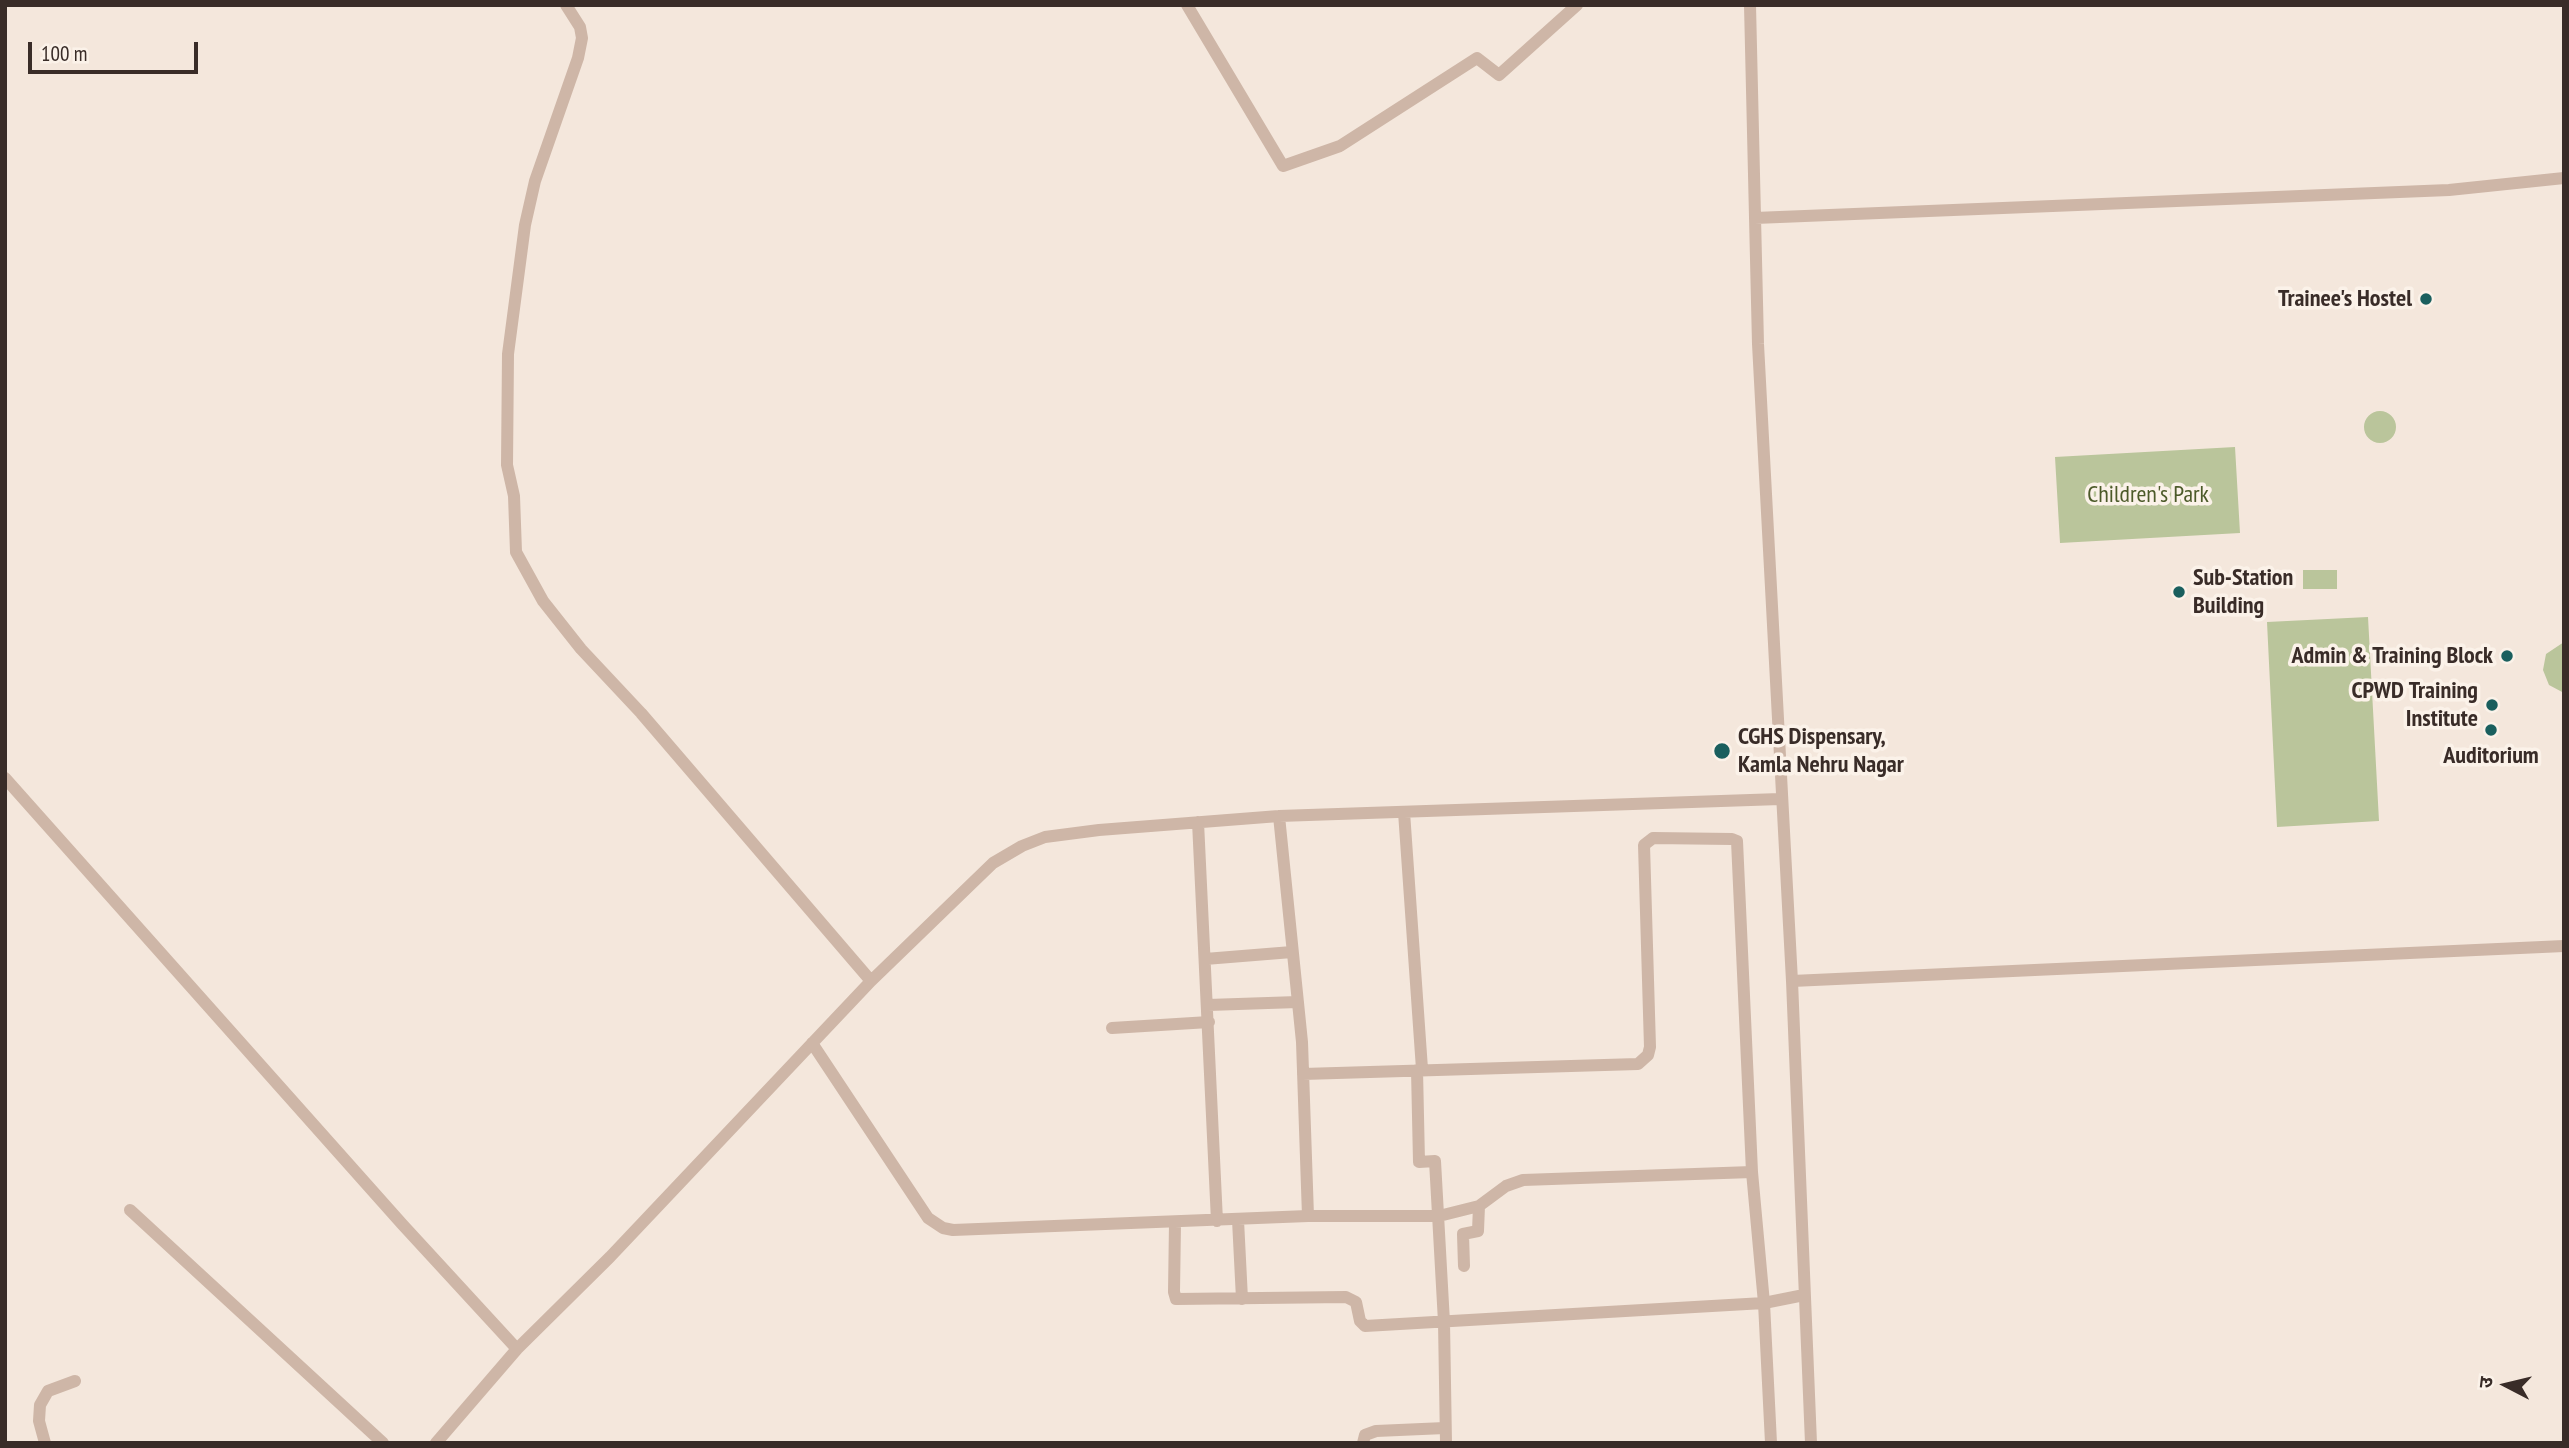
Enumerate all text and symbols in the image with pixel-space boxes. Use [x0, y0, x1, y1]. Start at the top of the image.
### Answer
scale bar [32, 28, 201, 72]
text: 100 m [41, 40, 87, 67]
place label: Trainee's Hostel [2278, 285, 2412, 313]
marker: Trainee's Hostel [2418, 291, 2434, 307]
park label: Children's Park [2087, 481, 2209, 509]
place label: Sub-Station Building [2193, 564, 2293, 620]
marker: Sub-Station Building [2171, 584, 2187, 600]
place label: Admin & Training Block [2292, 642, 2493, 670]
marker: Admin & Training Block [2499, 648, 2515, 664]
place label: CPWD Training Institute [2352, 677, 2478, 733]
marker: CPWD Training Institute [2484, 697, 2500, 713]
marker: Auditorium [2483, 722, 2499, 738]
place label: CGHS Dispensary, Kamla Nehru Nagar [1738, 723, 1904, 779]
marker: CGHS Dispensary, Kamla Nehru Nagar [1712, 741, 1732, 761]
place label: Auditorium [2443, 742, 2539, 770]
north arrow [2471, 1350, 2541, 1420]
text: उ [2473, 1375, 2498, 1389]

